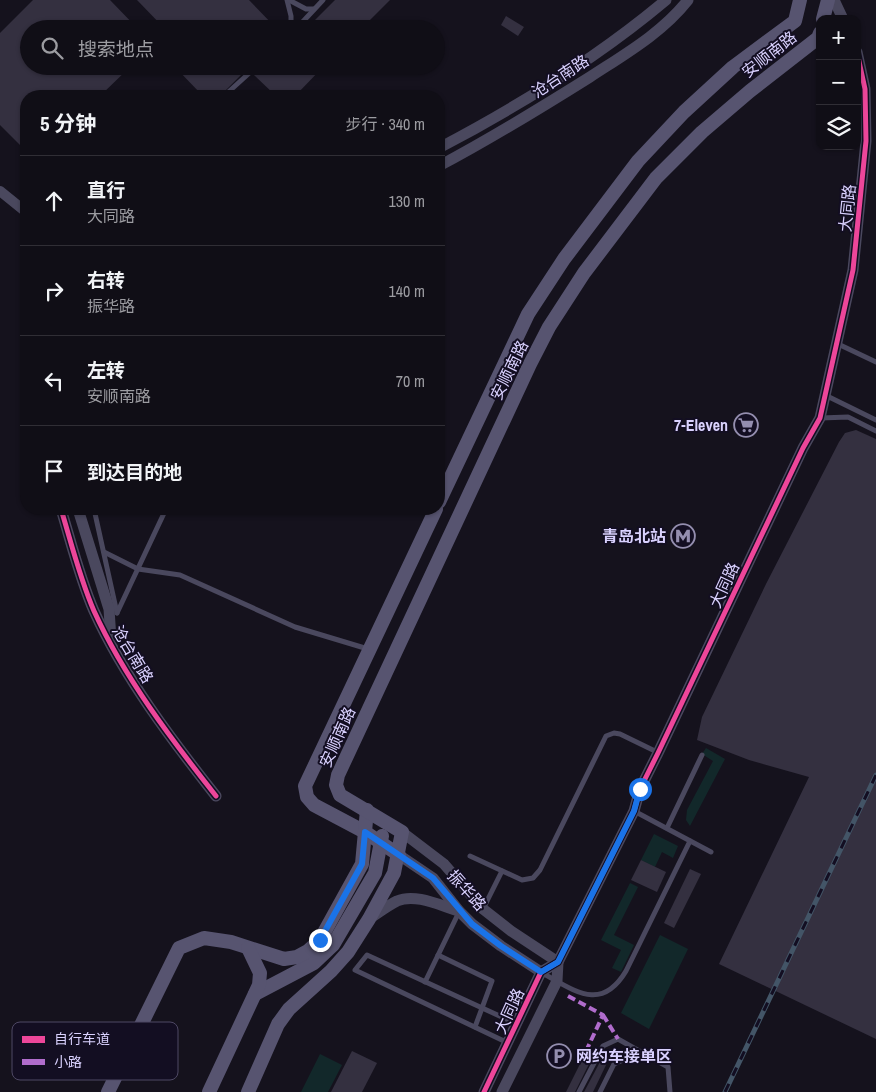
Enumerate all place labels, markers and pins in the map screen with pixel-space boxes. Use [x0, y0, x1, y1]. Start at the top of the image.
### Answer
supermarket icon: 7-Eleven [733, 412, 759, 438]
place label: 7-Eleven [674, 414, 728, 436]
metro station icon: 青岛北站 [670, 523, 696, 549]
place label: 青岛北站 [602, 525, 666, 547]
parking icon: 网约车接单区 [546, 1043, 572, 1069]
place label: 网约车接单区 [576, 1045, 672, 1067]

